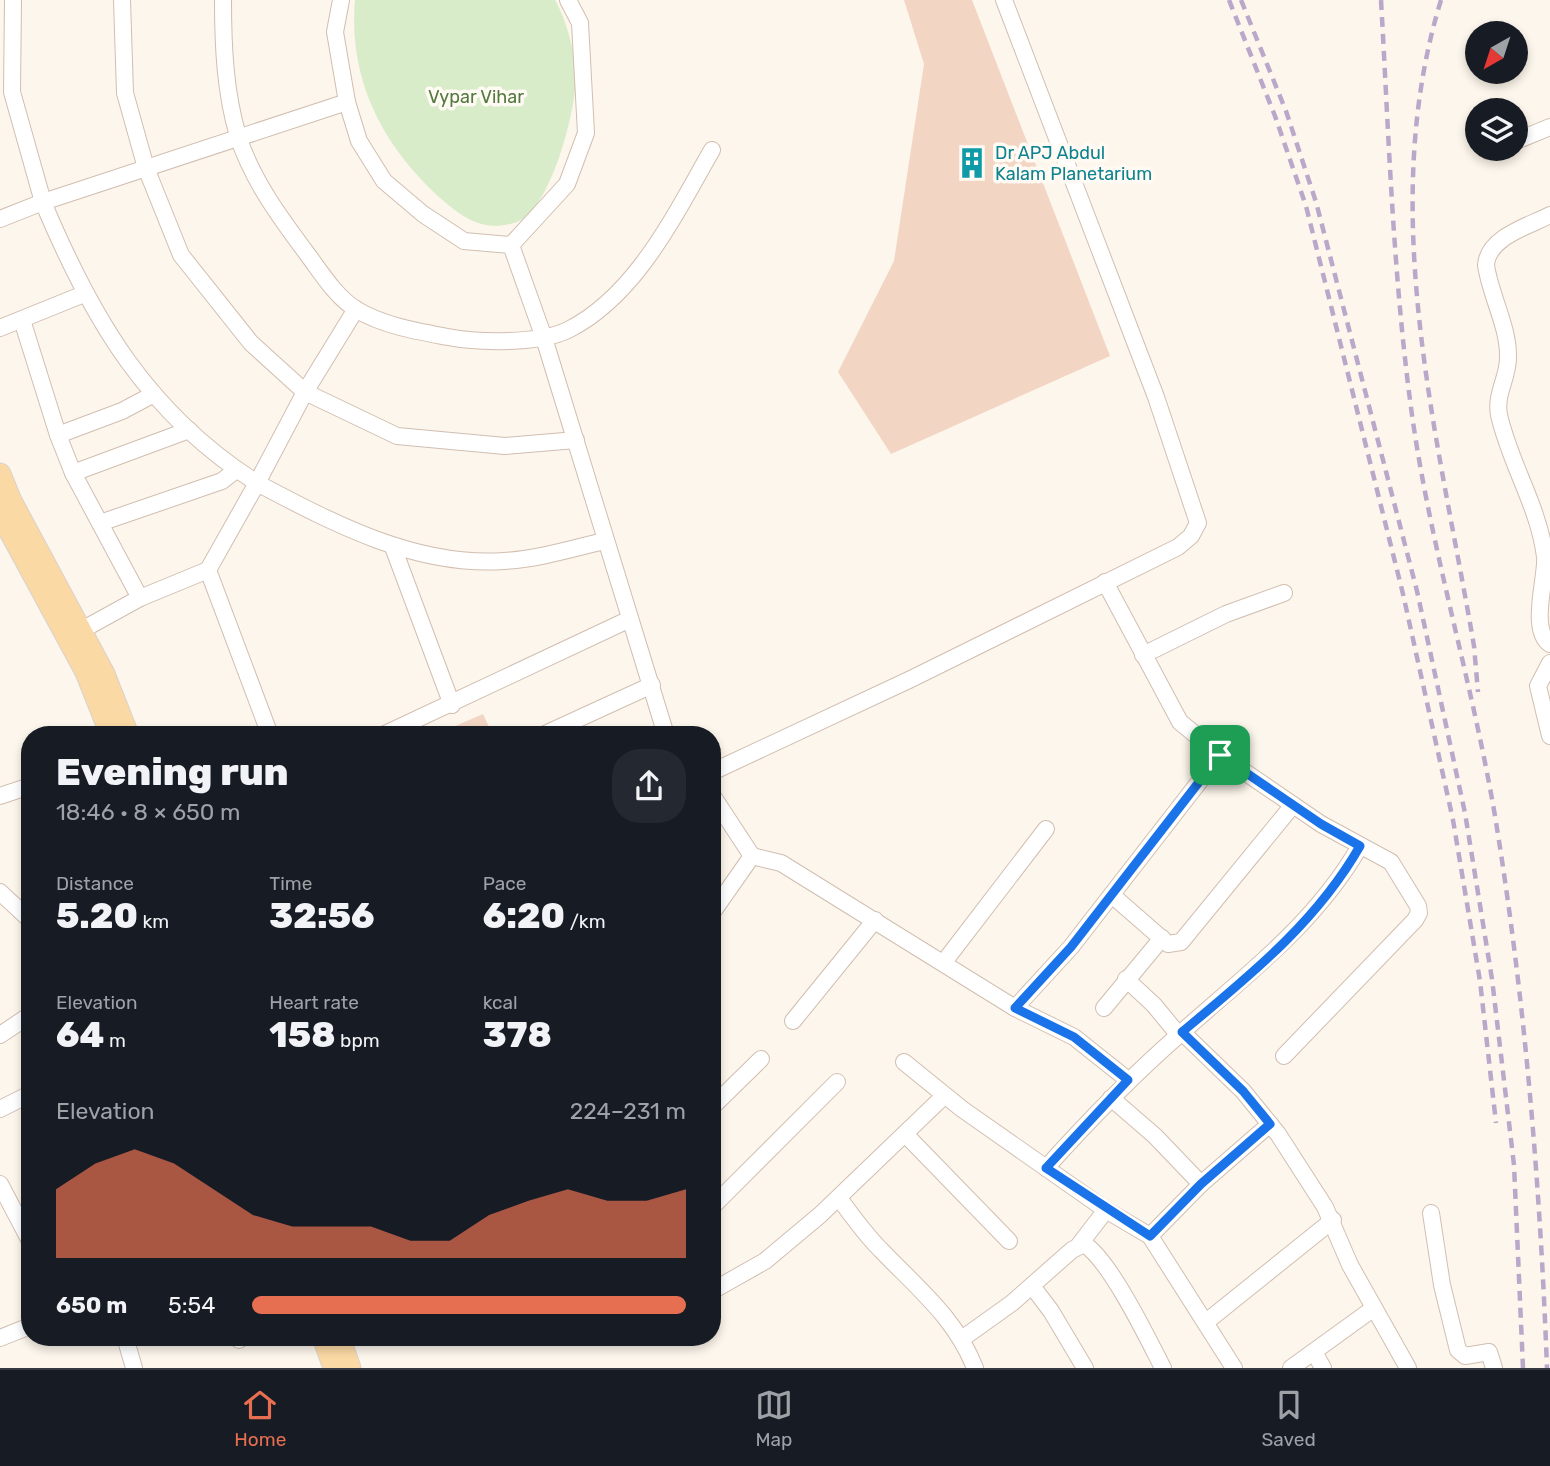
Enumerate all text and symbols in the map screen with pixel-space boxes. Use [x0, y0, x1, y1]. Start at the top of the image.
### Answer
north arrow [1465, 21, 1528, 84]
map controls [1465, 21, 1528, 161]
park label: Vypar Vihar [428, 86, 524, 108]
button: layers [1465, 98, 1528, 161]
place label: Dr APJ Abdul Kalam Planetarium [995, 142, 1152, 185]
building icon: Dr APJ Abdul Kalam Planetarium [955, 146, 989, 180]
pin [1190, 725, 1250, 785]
icon: arrive [1201, 736, 1239, 774]
text: Evening run [56, 749, 289, 795]
button: share [612, 749, 686, 823]
text: 18:46 · 8 × 650 m [56, 798, 240, 826]
text: Distance [56, 872, 134, 895]
text: Time [269, 872, 312, 895]
text: Pace [483, 872, 526, 895]
text: 5.20 [56, 895, 138, 937]
text: 32:56 [269, 895, 375, 937]
text: 6:20 [483, 895, 565, 937]
text: km [138, 910, 169, 933]
text: /km [565, 910, 606, 933]
text: Elevation [56, 991, 137, 1014]
text: Heart rate [269, 991, 359, 1014]
text: kcal [483, 991, 518, 1014]
text: 64 [56, 1014, 104, 1056]
text: 158 [269, 1014, 335, 1056]
text: 378 [483, 1014, 552, 1056]
text: m [104, 1029, 126, 1052]
text: bpm [335, 1029, 380, 1052]
text: Elevation [56, 1097, 155, 1125]
text: 224–231 m [570, 1097, 686, 1125]
text: 650 m [56, 1291, 127, 1319]
text: 5:54 [168, 1291, 216, 1319]
tab: Home [234, 1386, 286, 1451]
tab: Map [755, 1386, 793, 1451]
tab: Saved [1261, 1386, 1316, 1451]

